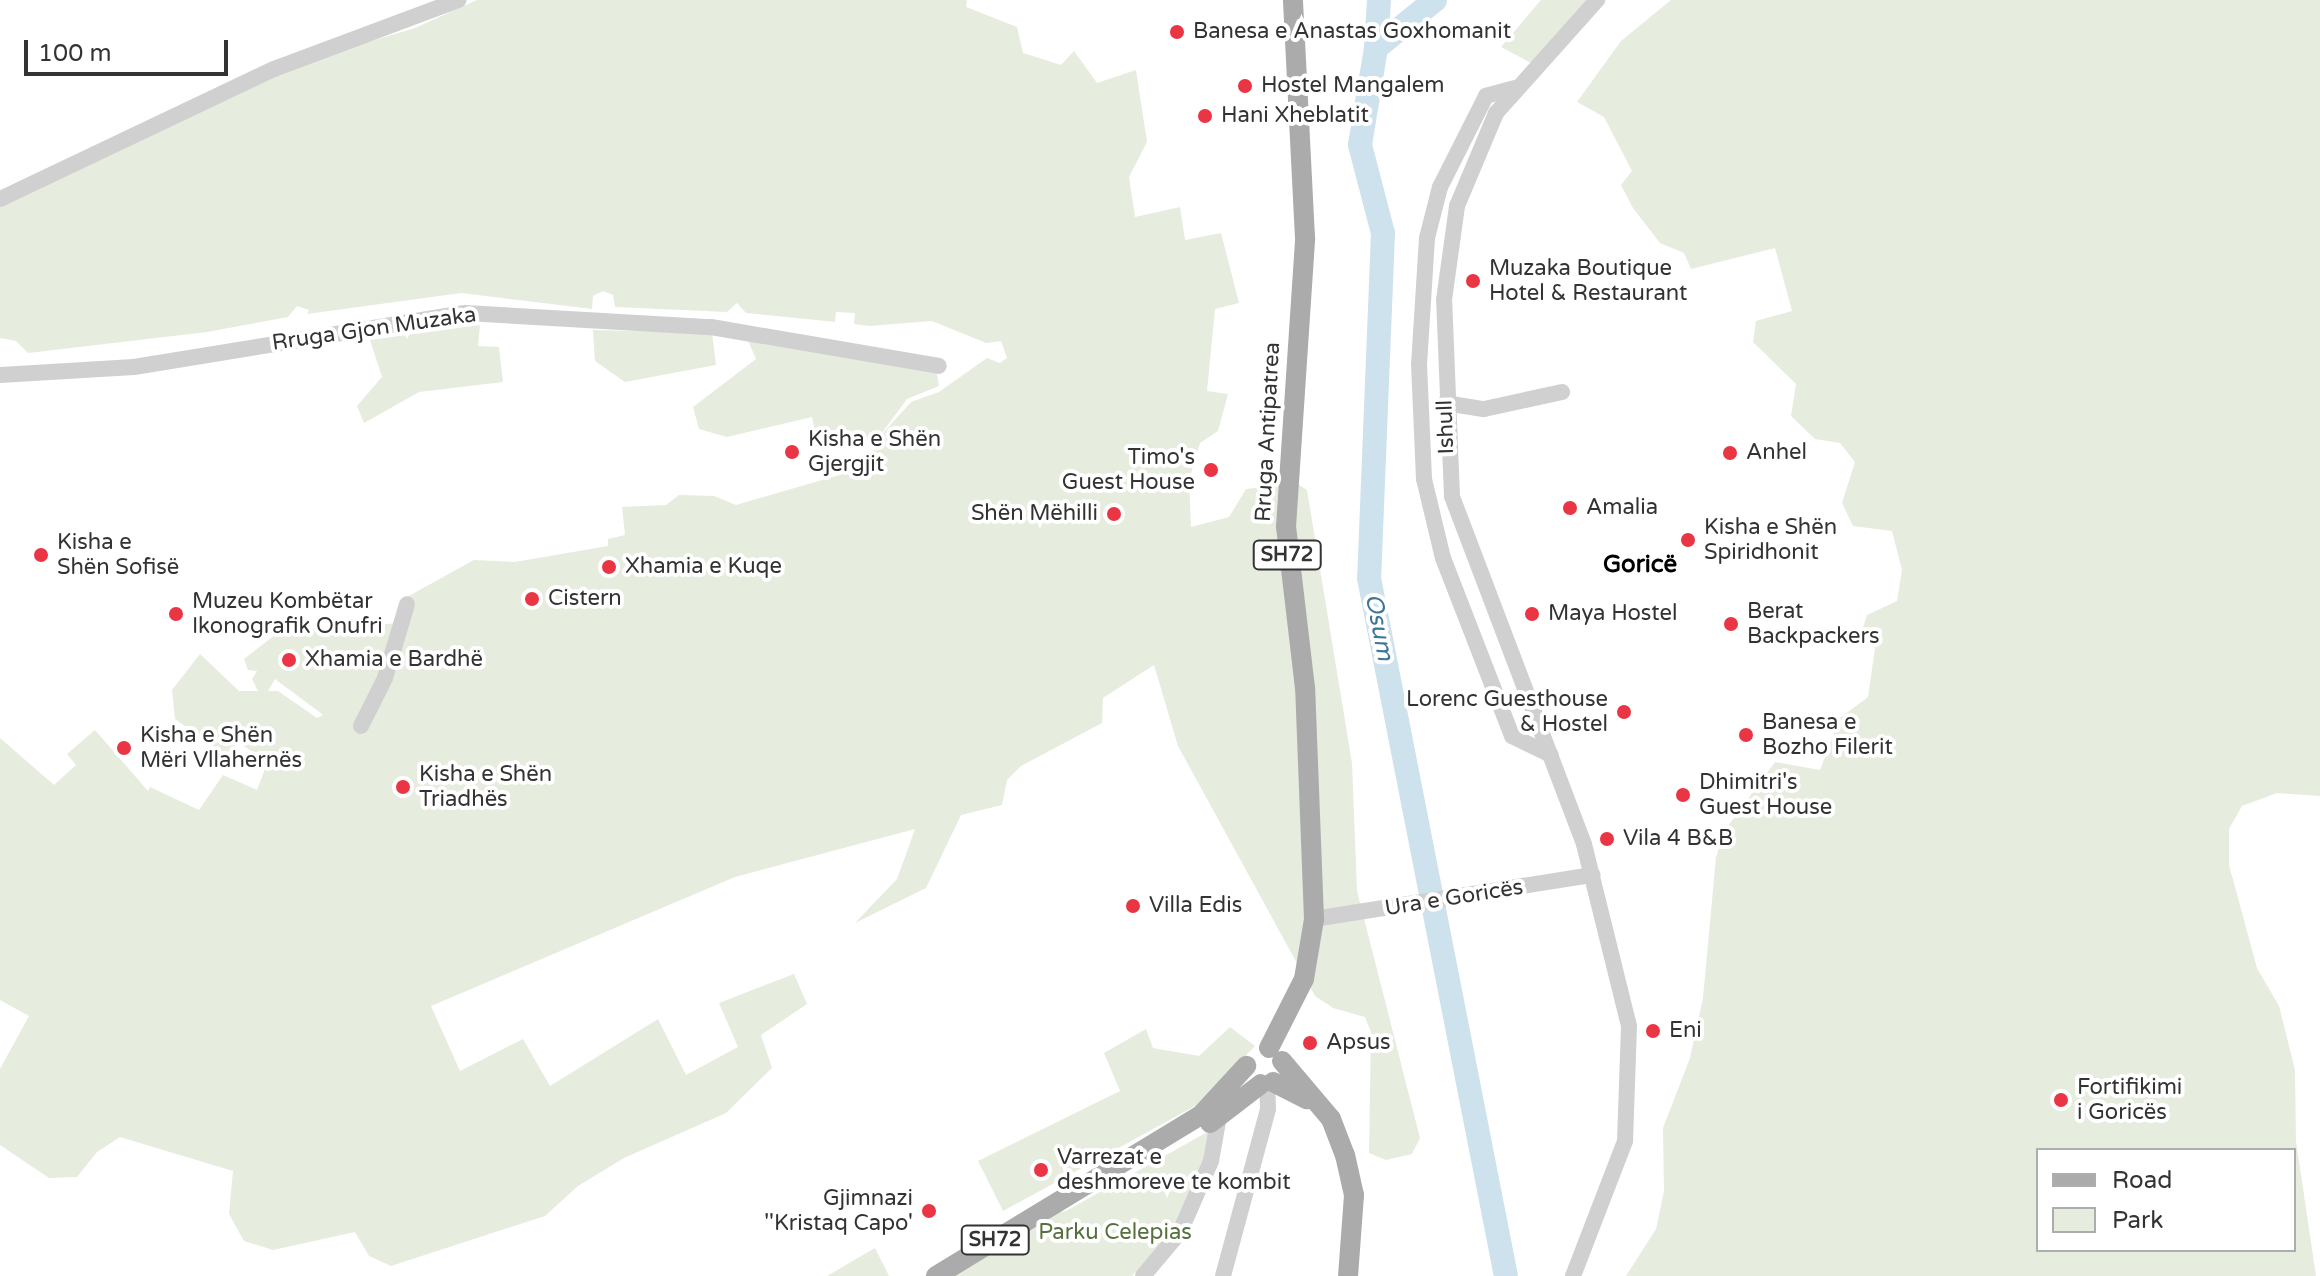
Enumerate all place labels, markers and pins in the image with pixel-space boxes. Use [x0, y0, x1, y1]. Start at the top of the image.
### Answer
place label: Banesa e Anastas Goxhomanit [1193, 19, 1511, 45]
marker: Banesa e Anastas Goxhomanit [1168, 23, 1186, 41]
place label: Hostel Mangalem [1261, 73, 1444, 99]
marker: Hostel Mangalem [1236, 77, 1254, 95]
place label: Hani Xheblatit [1221, 103, 1369, 129]
marker: Hani Xheblatit [1196, 107, 1214, 125]
place label: Muzaka Boutique Hotel & Restaurant [1489, 255, 1687, 306]
marker: Muzaka Boutique Hotel & Restaurant [1464, 272, 1482, 290]
place label: Kisha e Shën Gjergjit [808, 426, 941, 478]
place label: Anhel [1746, 440, 1807, 466]
marker: Kisha e Shën Gjergjit [783, 443, 801, 461]
place label: Timo's Guest House [1062, 444, 1195, 496]
marker: Anhel [1721, 444, 1739, 462]
marker: Timo's Guest House [1202, 461, 1220, 479]
place label: Amalia [1586, 495, 1658, 521]
marker: Amalia [1561, 499, 1579, 517]
place label: Shën Mëhilli [971, 501, 1098, 527]
marker: Shën Mëhilli [1105, 505, 1123, 523]
place label: Kisha e Shën Spiridhonit [1704, 514, 1837, 566]
place label: Kisha e Shën Sofisë [57, 529, 179, 580]
marker: Kisha e Shën Spiridhonit [1679, 531, 1697, 549]
marker: Kisha e Shën Sofisë [32, 546, 50, 564]
place label: Xhamia e Kuqe [625, 554, 782, 580]
marker: Xhamia e Kuqe [600, 558, 618, 576]
place label: Cistern [548, 586, 622, 612]
place label: Muzeu Kombëtar Ikonografik Onufri [192, 588, 383, 640]
marker: Cistern [523, 590, 541, 608]
place label: Berat Backpackers [1747, 598, 1880, 650]
place label: Maya Hostel [1548, 601, 1678, 627]
marker: Muzeu Kombëtar Ikonografik Onufri [167, 605, 185, 623]
marker: Maya Hostel [1523, 605, 1541, 623]
marker: Berat Backpackers [1722, 615, 1740, 633]
place label: Xhamia e Bardhë [305, 647, 483, 673]
marker: Xhamia e Bardhë [280, 651, 298, 669]
place label: Lorenc Guesthouse & Hostel [1406, 686, 1608, 738]
marker: Lorenc Guesthouse & Hostel [1615, 703, 1633, 721]
place label: Banesa e Bozho Filerit [1762, 709, 1893, 760]
place label: Kisha e Shën Mëri Vllahernës [140, 722, 302, 774]
marker: Banesa e Bozho Filerit [1737, 726, 1755, 744]
marker: Kisha e Shën Mëri Vllahernës [115, 739, 133, 757]
place label: Kisha e Shën Triadhës [419, 761, 552, 812]
place label: Dhimitri's Guest House [1699, 769, 1832, 820]
marker: Kisha e Shën Triadhës [394, 778, 412, 796]
marker: Dhimitri's Guest House [1674, 786, 1692, 804]
place label: Vila 4 B&B [1623, 826, 1733, 852]
marker: Vila 4 B&B [1598, 830, 1616, 848]
place label: Villa Edis [1149, 893, 1242, 919]
marker: Villa Edis [1124, 897, 1142, 915]
place label: Eni [1669, 1018, 1702, 1044]
marker: Eni [1644, 1022, 1662, 1040]
place label: Apsus [1326, 1030, 1391, 1056]
marker: Apsus [1301, 1034, 1319, 1052]
place label: Fortifikimi i Goricës [2077, 1074, 2182, 1126]
marker: Fortifikimi i Goricës [2052, 1091, 2070, 1109]
place label: Varrezat e deshmoreve te kombit [1057, 1144, 1291, 1196]
marker: Varrezat e deshmoreve te kombit [1032, 1161, 1050, 1179]
place label: Gjimnazi ''Kristaq Capo' [764, 1185, 913, 1236]
marker: Gjimnazi ''Kristaq Capo' [920, 1202, 938, 1220]

